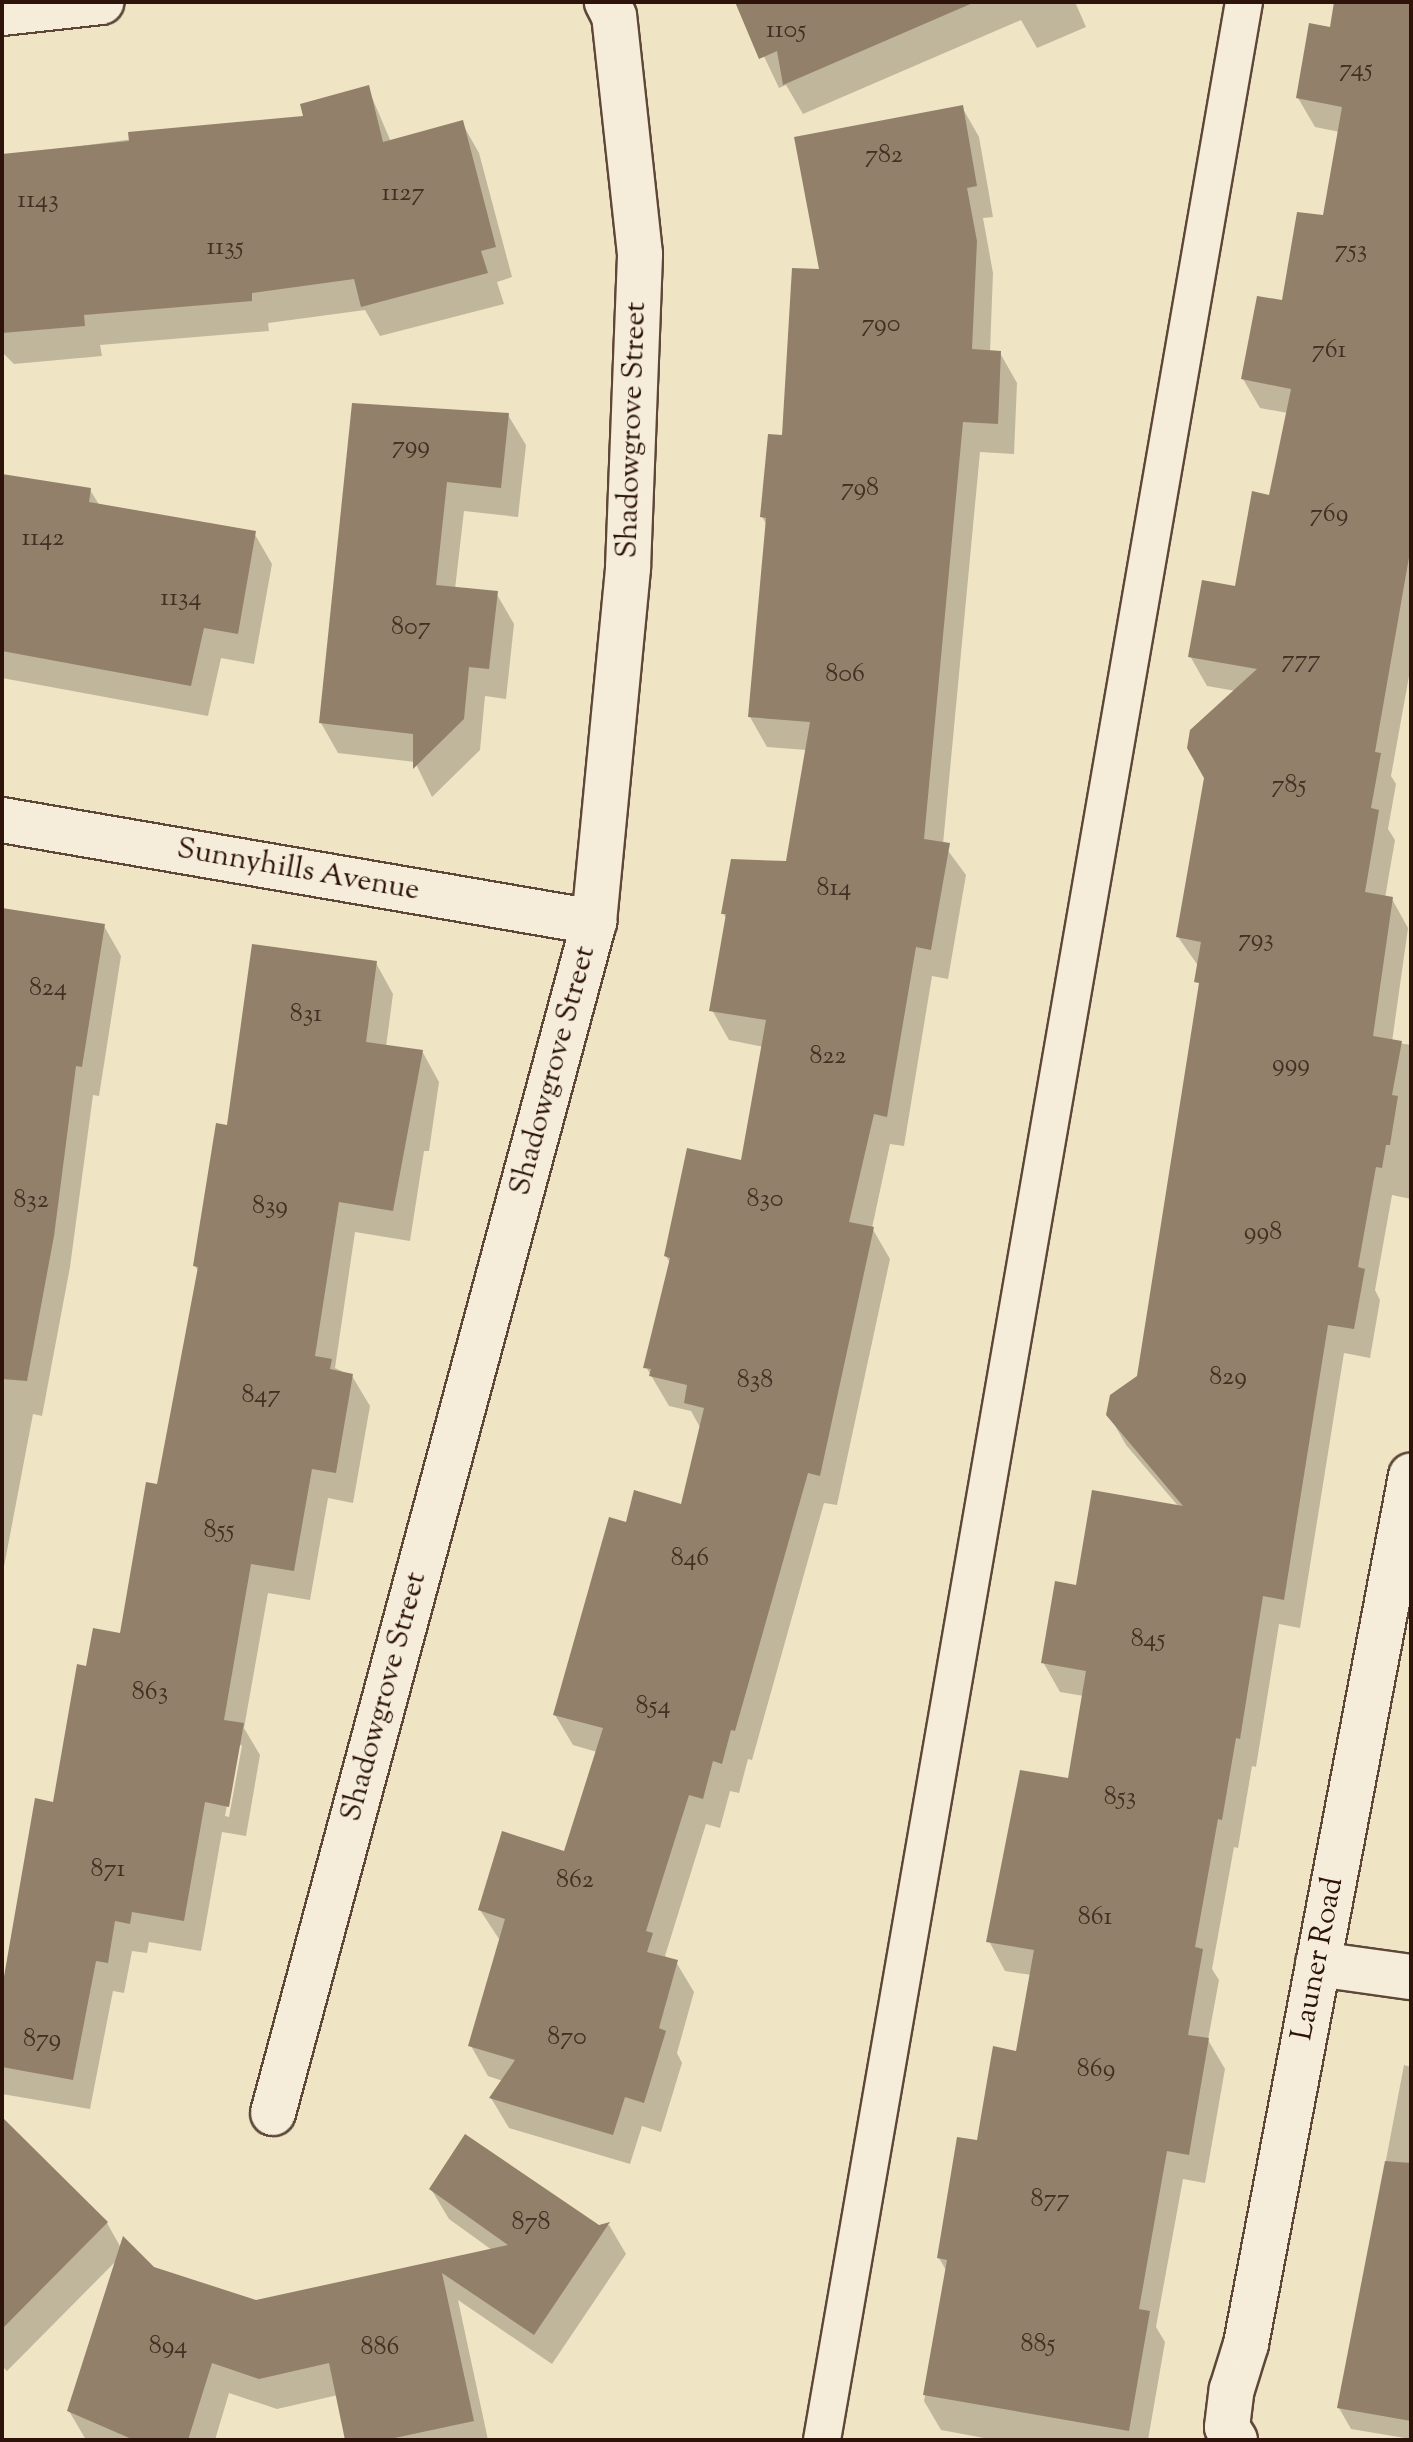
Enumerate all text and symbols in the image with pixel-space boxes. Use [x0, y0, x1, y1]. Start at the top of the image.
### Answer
house number: 1105 [766, 15, 806, 47]
house number: 745 [1339, 54, 1373, 86]
house number: 782 [865, 140, 903, 172]
house number: 1127 [382, 178, 424, 210]
house number: 1143 [17, 185, 59, 217]
house number: 1135 [206, 232, 244, 264]
house number: 753 [1335, 235, 1367, 267]
street label: Shadowgrove Street [611, 301, 655, 559]
house number: 790 [862, 309, 900, 341]
house number: 761 [1312, 335, 1346, 367]
house number: 799 [392, 431, 430, 463]
house number: 798 [841, 473, 879, 505]
house number: 769 [1310, 499, 1348, 531]
house number: 1142 [22, 523, 64, 555]
house number: 1134 [160, 583, 202, 615]
house number: 807 [391, 612, 431, 644]
house number: 777 [1281, 645, 1321, 677]
house number: 806 [825, 659, 865, 691]
house number: 785 [1272, 770, 1306, 802]
street label: Sunnyhills Avenue [174, 832, 422, 910]
house number: 814 [817, 873, 851, 905]
house number: 793 [1238, 924, 1274, 956]
street label: Shadowgrove Street [503, 942, 605, 1200]
house number: 824 [29, 973, 67, 1005]
house number: 831 [290, 999, 322, 1031]
house number: 822 [809, 1041, 847, 1073]
house number: 999 [1272, 1049, 1310, 1081]
house number: 830 [746, 1184, 784, 1216]
house number: 832 [13, 1185, 49, 1217]
house number: 839 [252, 1191, 288, 1223]
house number: 998 [1244, 1217, 1282, 1249]
house number: 829 [1209, 1362, 1247, 1394]
house number: 838 [737, 1365, 773, 1397]
house number: 847 [242, 1380, 280, 1412]
house number: 855 [203, 1515, 235, 1547]
house number: 846 [671, 1543, 709, 1575]
street label: Shadowgrove Street [334, 1568, 436, 1826]
house number: 845 [1131, 1624, 1165, 1656]
house number: 863 [132, 1677, 168, 1709]
house number: 854 [636, 1691, 670, 1723]
house number: 853 [1104, 1782, 1136, 1814]
house number: 871 [91, 1854, 125, 1886]
house number: 862 [556, 1865, 594, 1897]
street label: Launer Road [1286, 1874, 1352, 2044]
house number: 861 [1078, 1902, 1112, 1934]
house number: 870 [547, 2022, 587, 2054]
house number: 879 [23, 2024, 61, 2056]
house number: 869 [1077, 2054, 1115, 2086]
house number: 877 [1030, 2184, 1070, 2216]
house number: 878 [511, 2207, 551, 2239]
house number: 885 [1021, 2329, 1055, 2361]
house number: 894 [149, 2331, 187, 2363]
house number: 886 [361, 2332, 399, 2364]

